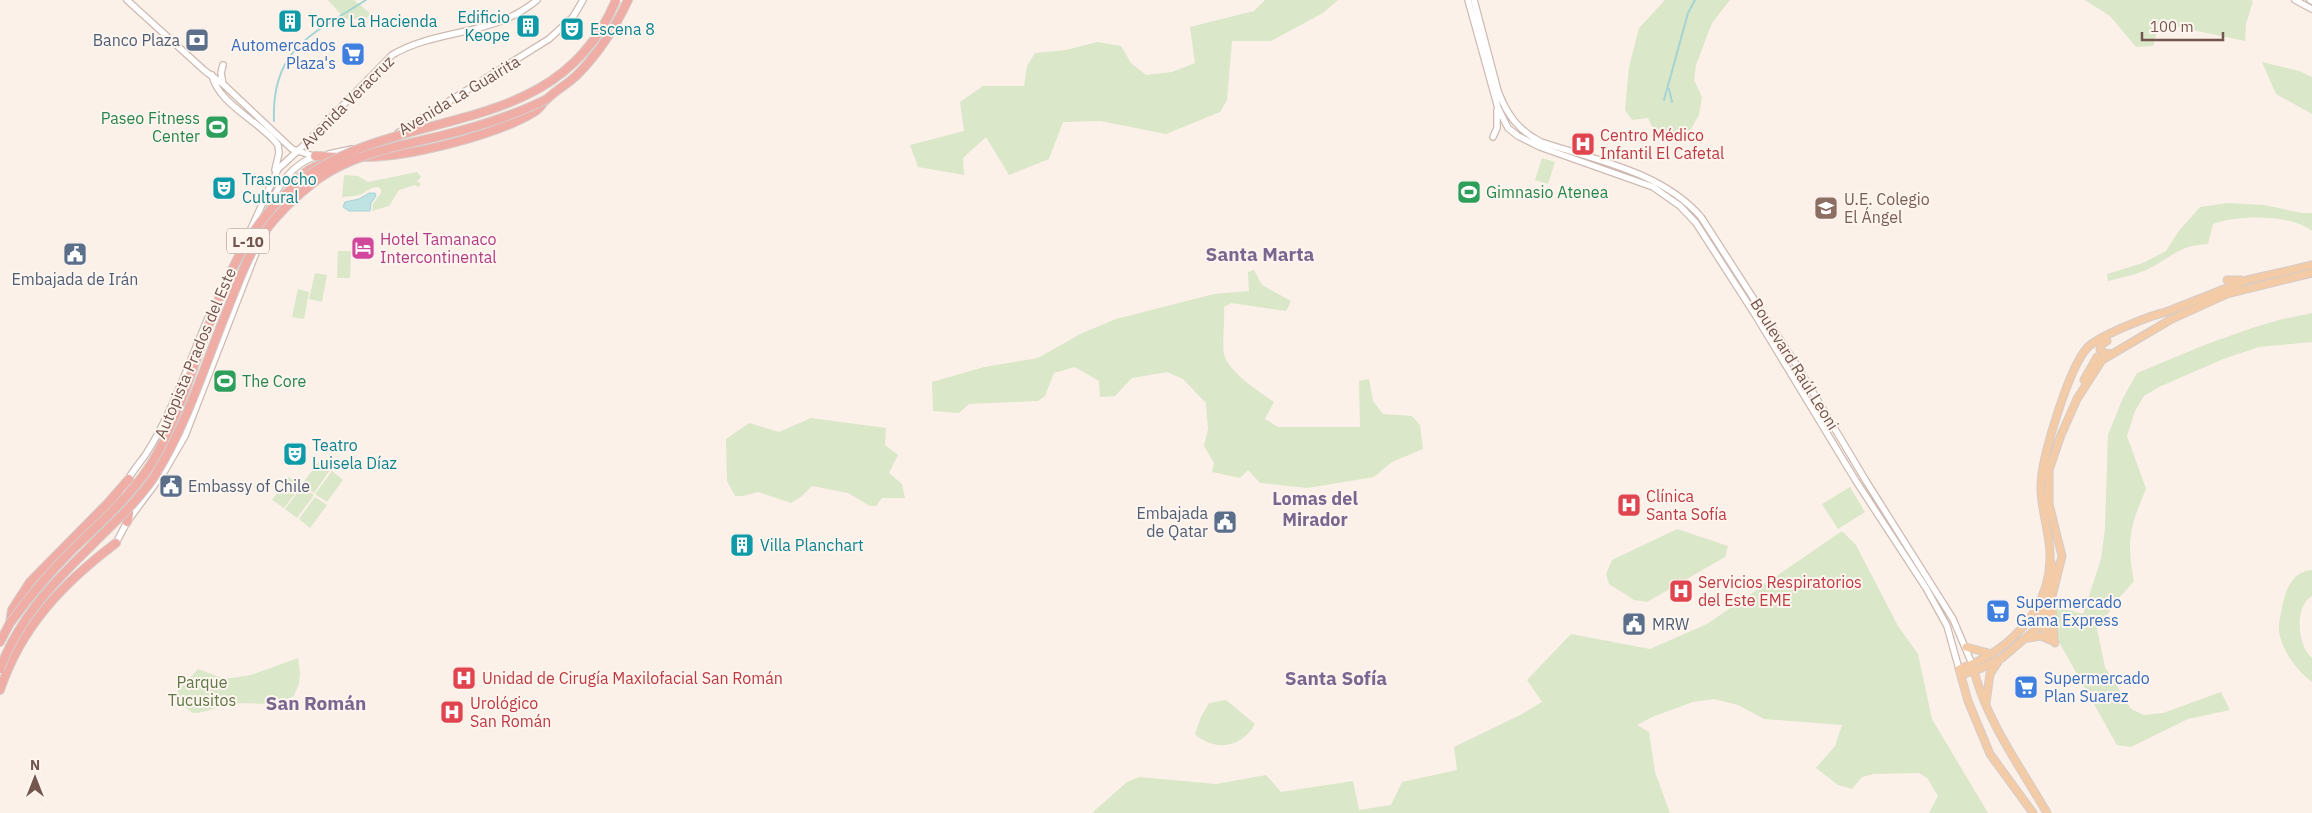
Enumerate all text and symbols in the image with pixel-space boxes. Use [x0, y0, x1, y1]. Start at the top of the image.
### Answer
place label: Edificio Keope [457, 7, 510, 45]
building icon: Torre La Hacienda [277, 8, 303, 34]
scale bar [2142, 10, 2223, 42]
place label: Torre La Hacienda [308, 11, 438, 31]
building icon: Edificio Keope [515, 13, 541, 39]
theatre icon: Escena 8 [559, 16, 585, 42]
text: 100 m [2150, 17, 2194, 36]
place label: Escena 8 [590, 19, 655, 39]
bank icon: Banco Plaza [184, 27, 210, 53]
place label: Banco Plaza [93, 30, 180, 50]
place label: Automercados Plaza's [231, 35, 336, 73]
supermarket icon: Automercados Plaza's [340, 41, 366, 67]
street label: Avenida Veracruz [296, 51, 398, 153]
street label: Avenida La Guairita [395, 51, 524, 139]
place label: Paseo Fitness Center [101, 108, 200, 146]
sports icon: Paseo Fitness Center [204, 114, 230, 140]
place label: Centro Médico Infantil El Cafetal [1600, 125, 1724, 163]
hospital icon: Centro Médico Infantil El Cafetal [1570, 131, 1596, 157]
place label: Trasnocho Cultural [242, 169, 317, 207]
theatre icon: Trasnocho Cultural [211, 175, 237, 201]
sports icon: Gimnasio Atenea [1456, 179, 1482, 205]
place label: Gimnasio Atenea [1486, 182, 1609, 202]
place label: U.E. Colegio El Ángel [1844, 189, 1930, 227]
school or university icon: U.E. Colegio El Ángel [1813, 195, 1839, 221]
road number: L-10 [227, 228, 269, 254]
place label: Hotel Tamanaco Intercontinental [380, 229, 497, 267]
hotel icon: Hotel Tamanaco Intercontinental [350, 235, 376, 261]
public building icon: Embajada de Irán [62, 241, 88, 267]
district label: Santa Marta [1206, 242, 1315, 266]
street label: Autopista Prados del Este [150, 264, 240, 442]
place label: Embajada de Irán [12, 269, 138, 289]
street label: Boulevard Raúl Leoni [1746, 295, 1844, 433]
sports icon: The Core [212, 368, 238, 394]
place label: The Core [242, 371, 306, 391]
place label: Teatro Luisela Díaz [312, 435, 397, 473]
theatre icon: Teatro Luisela Díaz [282, 441, 308, 467]
public building icon: Embassy of Chile [158, 473, 184, 499]
place label: Embassy of Chile [188, 476, 310, 496]
place label: Clínica Santa Sofía [1646, 486, 1727, 524]
district label: Lomas del Mirador [1272, 487, 1358, 531]
hospital icon: Clínica Santa Sofía [1616, 492, 1642, 518]
place label: Embajada de Qatar [1137, 503, 1208, 541]
public building icon: Embajada de Qatar [1212, 509, 1238, 535]
building icon: Villa Planchart [729, 532, 755, 558]
place label: Villa Planchart [760, 535, 864, 555]
place label: Servicios Respiratorios del Este EME [1698, 572, 1862, 610]
hospital icon: Servicios Respiratorios del Este EME [1668, 578, 1694, 604]
place label: Supermercado Gama Express [2016, 592, 2122, 630]
supermarket icon: Supermercado Gama Express [1985, 598, 2011, 624]
public building icon: MRW [1621, 611, 1647, 637]
place label: MRW [1652, 614, 1689, 634]
hospital icon: Unidad de Cirugía Maxilofacial San Román [451, 665, 477, 691]
district label: Santa Sofía [1285, 666, 1387, 690]
place label: Unidad de Cirugía Maxilofacial San Román [482, 668, 783, 688]
place label: Supermercado Plan Suarez [2044, 668, 2150, 706]
park label: Parque Tucusitos [168, 672, 236, 710]
supermarket icon: Supermercado Plan Suarez [2013, 674, 2039, 700]
district label: San Román [266, 691, 366, 715]
place label: Urológico San Román [470, 693, 551, 731]
hospital icon: Urológico San Román [439, 699, 465, 725]
north arrow [10, 753, 60, 803]
text: N [30, 756, 40, 774]

